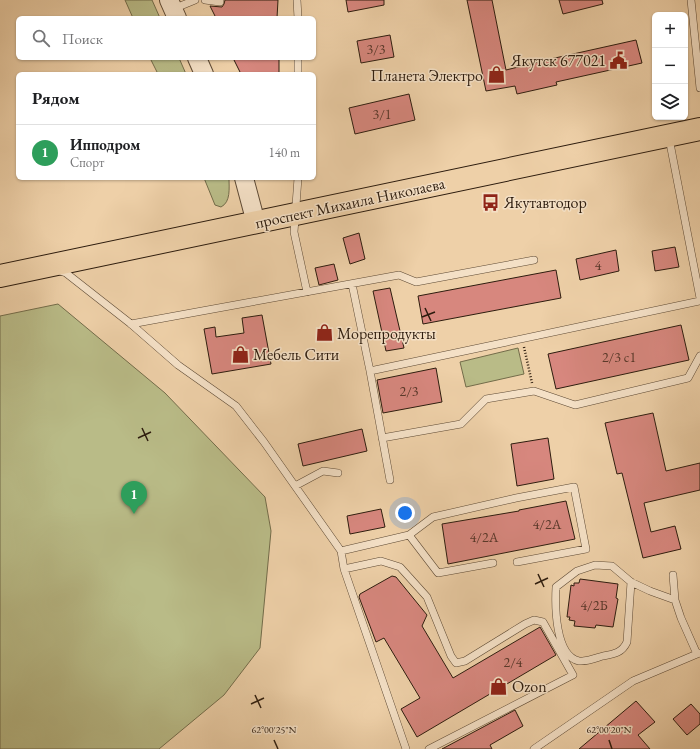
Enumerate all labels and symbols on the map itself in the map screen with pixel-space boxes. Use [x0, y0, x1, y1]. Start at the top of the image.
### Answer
house number: 3/3 [366, 40, 386, 58]
place label: Якутск 677021 [510, 50, 606, 71]
public building icon: Якутск 677021 [609, 50, 629, 70]
place label: Планета Электро [371, 65, 483, 86]
shop icon: Планета Электро [486, 65, 506, 85]
house number: 3/1 [372, 105, 392, 123]
street label: проспект Михаила Николаева [253, 172, 447, 233]
bus stop icon: Якутавтодор [481, 192, 501, 212]
place label: Якутавтодор [503, 192, 587, 213]
house number: 4 [595, 256, 602, 274]
shop icon: Морепродукты [314, 323, 334, 343]
place label: Морепродукты [337, 323, 436, 344]
shop icon: Мебель Сити [230, 344, 250, 364]
place label: Мебель Сити [253, 344, 340, 365]
house number: 2/3 с1 [602, 348, 636, 366]
house number: 2/3 [399, 382, 419, 400]
pin: 1 [121, 481, 147, 514]
your location [395, 503, 415, 523]
house number: 4/2А [533, 515, 562, 533]
house number: 4/2А [470, 528, 499, 546]
house number: 4/2Б [580, 596, 608, 614]
house number: 2/4 [503, 653, 523, 671]
shop icon: Ozon [489, 676, 509, 696]
place label: Ozon [512, 676, 547, 697]
text: 62°00'25"N [252, 723, 297, 736]
text: 62°00'20"N [587, 723, 632, 736]

